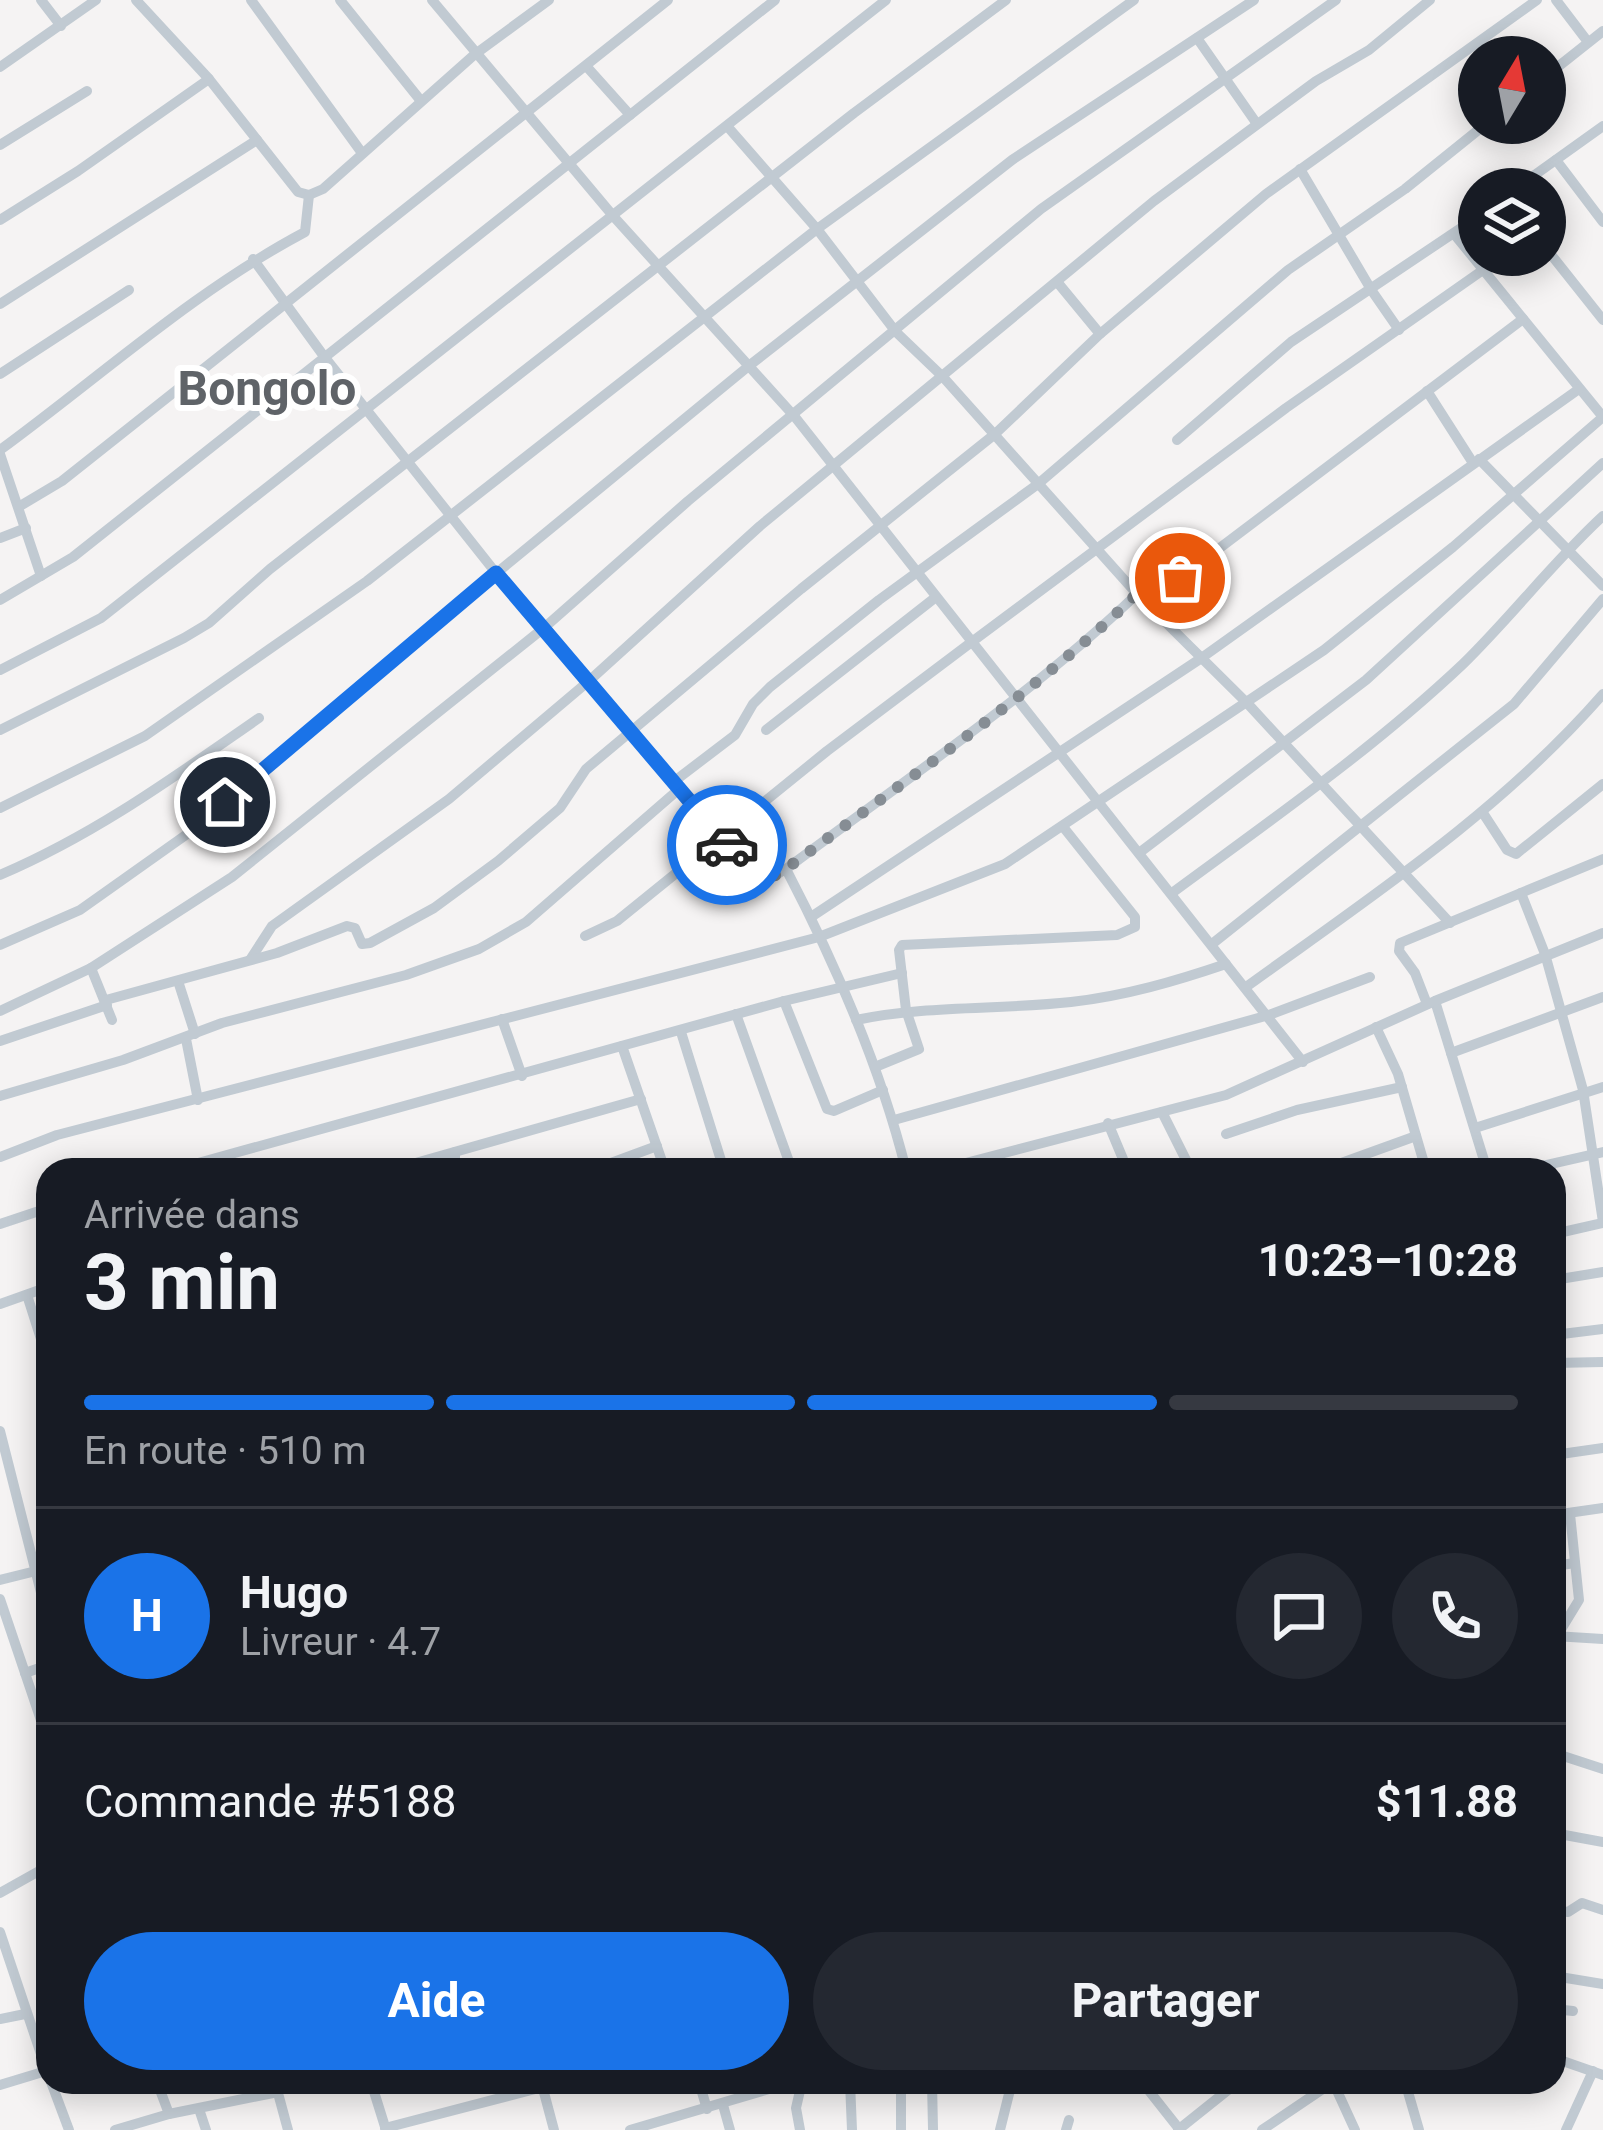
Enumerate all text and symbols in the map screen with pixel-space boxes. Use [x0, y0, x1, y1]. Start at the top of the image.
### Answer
north arrow [1458, 36, 1566, 144]
map controls [1458, 36, 1566, 276]
button: layers [1458, 168, 1566, 276]
district label: Bongolo [178, 360, 356, 417]
pin [1129, 527, 1231, 629]
icon: bag [1147, 545, 1213, 611]
pin [174, 751, 276, 853]
icon: home [192, 769, 258, 835]
courier [667, 785, 787, 905]
icon: car [694, 812, 760, 878]
text: Arrivée dans [84, 1192, 300, 1238]
text: 10:23–10:28 [1258, 1234, 1518, 1287]
text: 3 min [84, 1237, 280, 1328]
text: En route · 510 m [84, 1428, 367, 1474]
button: chat [1236, 1553, 1362, 1679]
button: phone [1392, 1553, 1518, 1679]
text: Hugo [240, 1566, 348, 1619]
text: H [131, 1589, 163, 1642]
text: Livreur · 4.7 [240, 1619, 441, 1665]
text: Commande #5188 [84, 1775, 456, 1828]
text: $11.88 [1376, 1775, 1518, 1828]
button: Aide [84, 1932, 789, 2070]
button: Partager [813, 1932, 1518, 2070]

